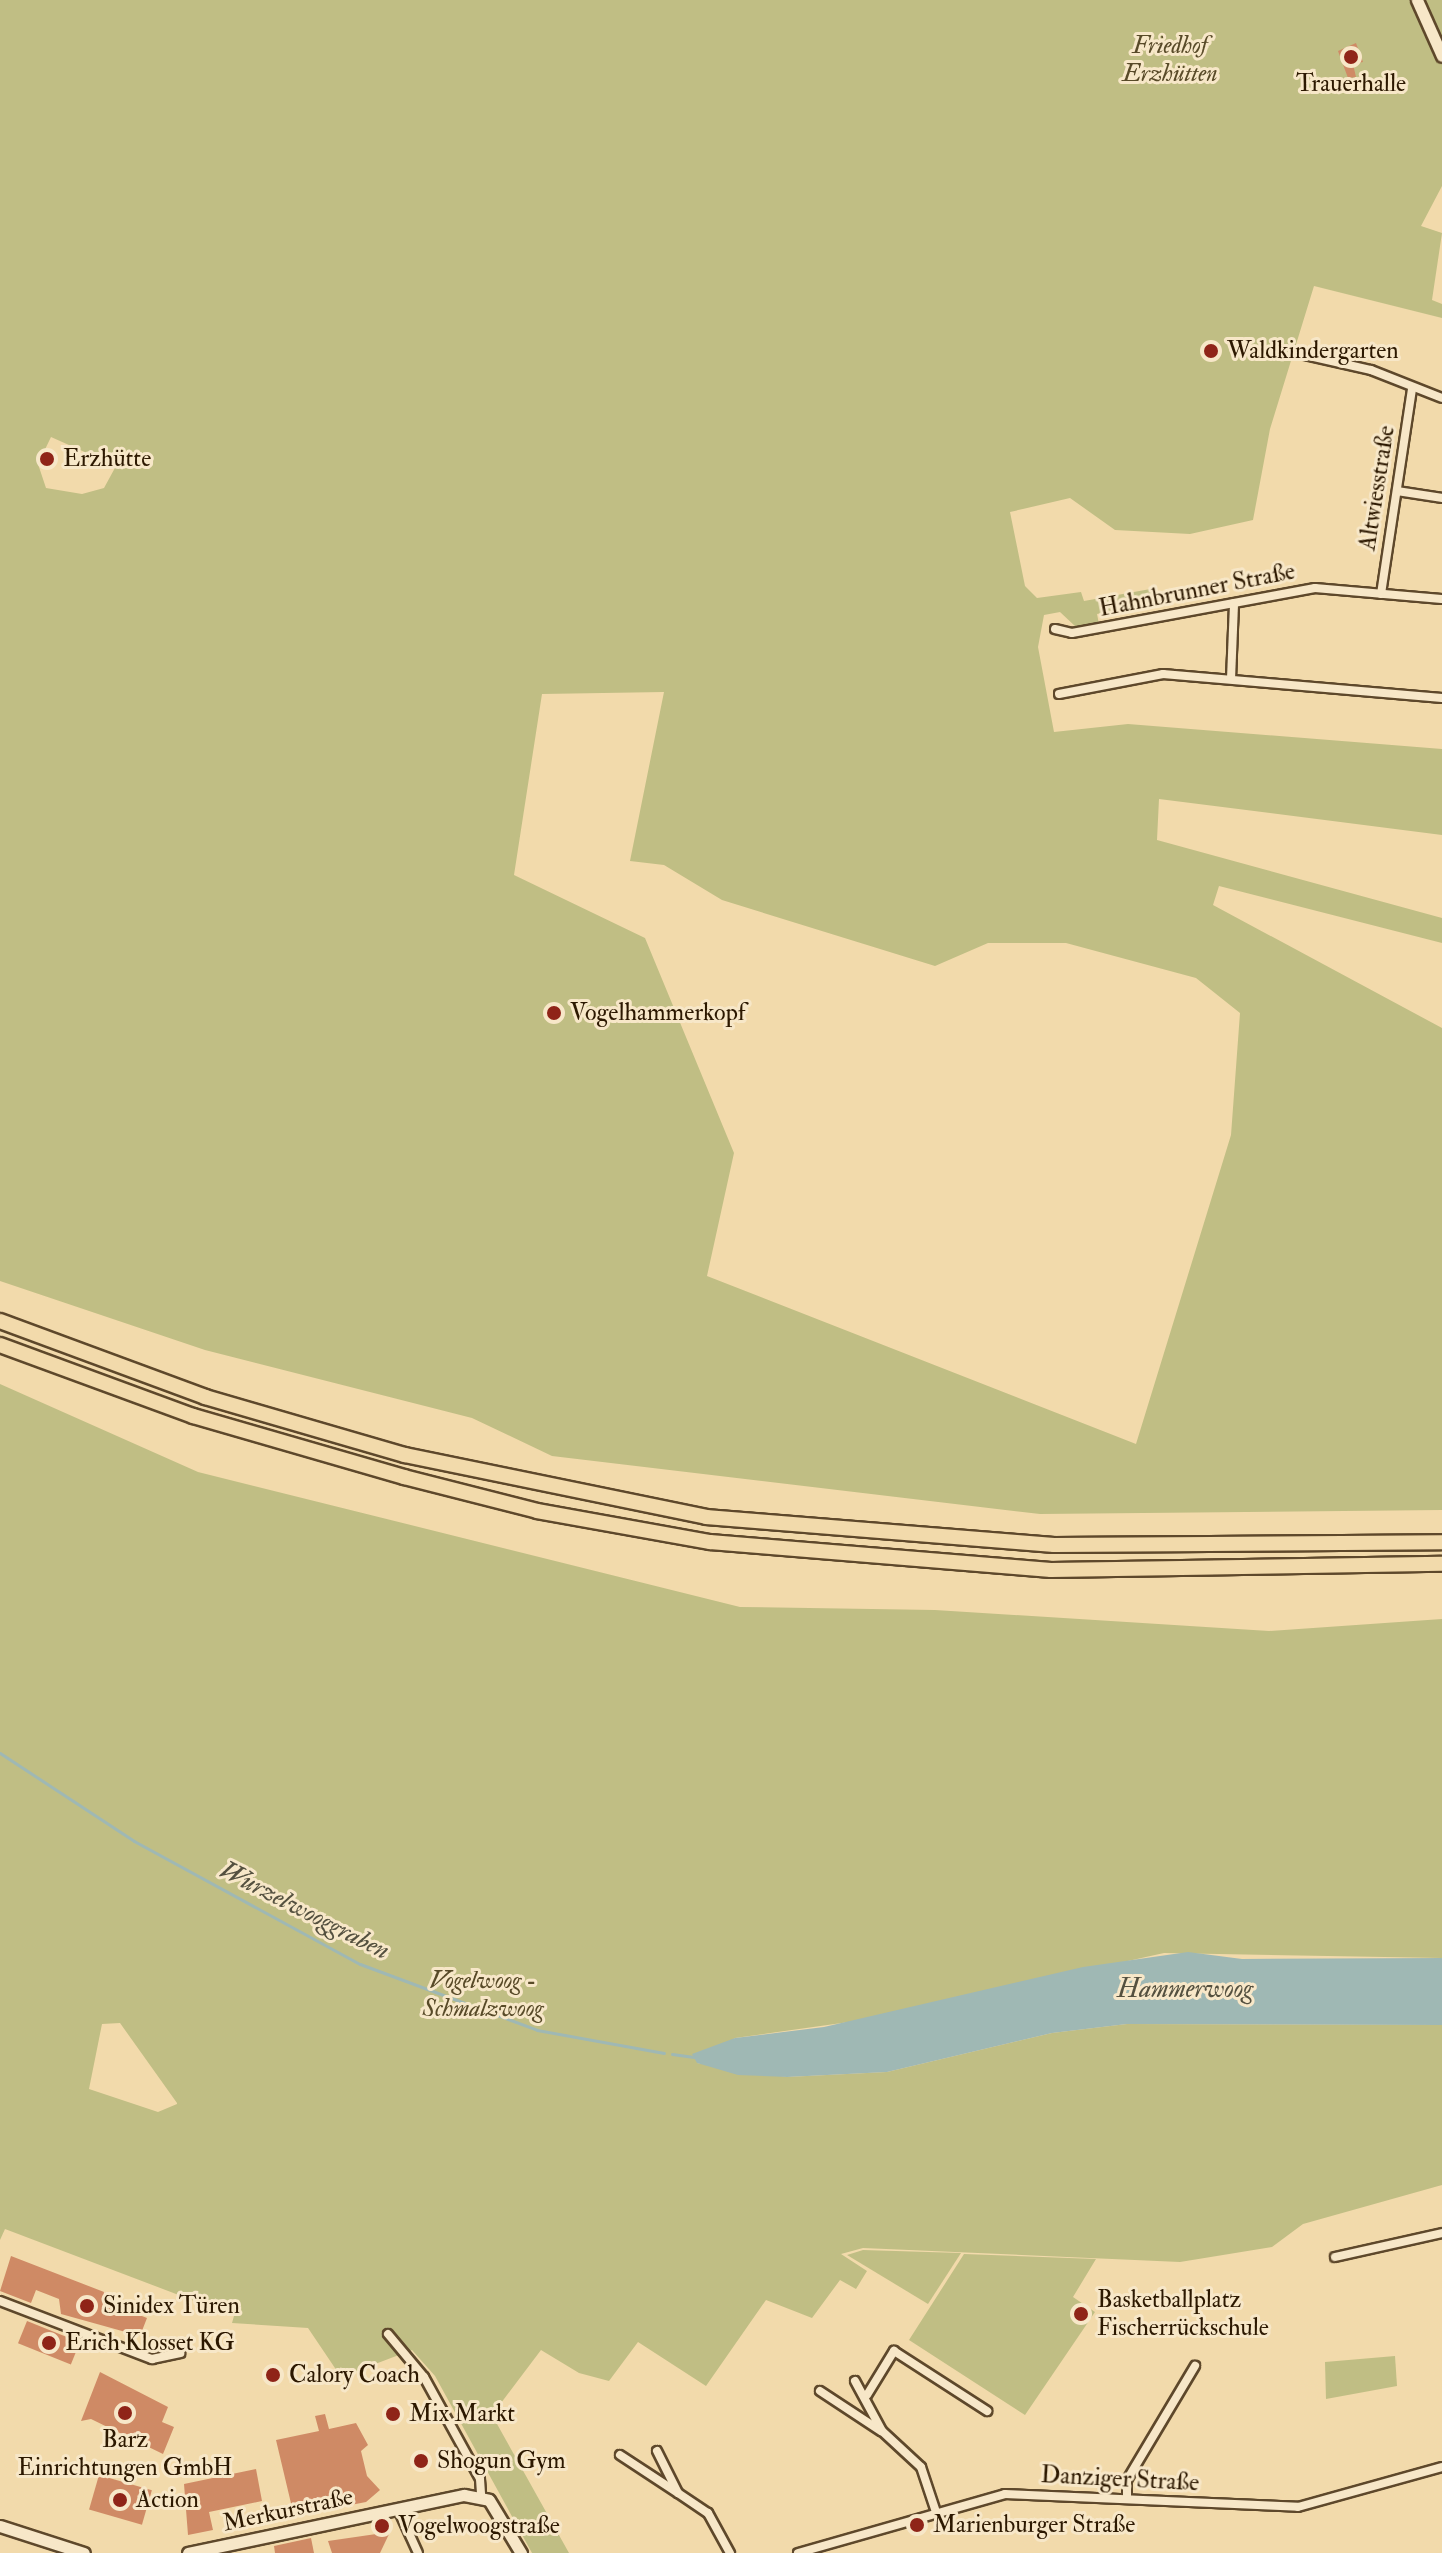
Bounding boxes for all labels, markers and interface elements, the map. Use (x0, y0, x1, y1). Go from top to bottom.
park label: Friedhof Erzhütten (1122, 32, 1218, 88)
marker: Trauerhalle (1342, 48, 1360, 66)
place label: Trauerhalle (1296, 70, 1406, 98)
place label: Waldkindergarten (1227, 337, 1399, 365)
marker: Waldkindergarten (1202, 342, 1220, 360)
street label: Altwiesstraße (1353, 423, 1401, 553)
place label: Erzhütte (63, 445, 151, 473)
marker: Erzhütte (38, 450, 56, 468)
street label: Hahnbrunner Straße (1097, 557, 1297, 623)
place label: Vogelhammerkopf (570, 999, 746, 1027)
marker: Vogelhammerkopf (545, 1004, 563, 1022)
water label: Wurzelwooggraben (214, 1855, 394, 1967)
park label: Vogelwoog - Schmalzwoog (423, 1967, 543, 2023)
water label: Hammerwoog (1117, 1974, 1253, 2006)
place label: Basketballplatz Fischerrückschule (1097, 2286, 1269, 2342)
place label: Sinidex Türen (103, 2292, 240, 2320)
marker: Sinidex Türen (78, 2297, 96, 2315)
marker: Basketballplatz Fischerrückschule (1072, 2305, 1090, 2323)
place label: Erich Klosset KG (65, 2329, 235, 2357)
marker: Erich Klosset KG (40, 2334, 58, 2352)
place label: Calory Coach (289, 2361, 420, 2389)
marker: Calory Coach (264, 2366, 282, 2384)
place label: Mix Markt (409, 2400, 515, 2428)
marker: Barz Einrichtungen GmbH (116, 2404, 134, 2422)
marker: Mix Markt (384, 2405, 402, 2423)
place label: Barz Einrichtungen GmbH (18, 2426, 232, 2482)
place label: Shogun Gym (437, 2447, 566, 2475)
marker: Shogun Gym (412, 2452, 430, 2470)
street label: Danziger Straße (1040, 2460, 1200, 2498)
street label: Merkurstraße (220, 2482, 356, 2538)
place label: Action (136, 2486, 199, 2514)
marker: Action (111, 2491, 129, 2509)
place label: Marienburger Straße (933, 2511, 1135, 2539)
place label: Vogelwoogstraße (398, 2512, 560, 2540)
marker: Marienburger Straße (908, 2516, 926, 2534)
marker: Vogelwoogstraße (373, 2517, 391, 2535)

